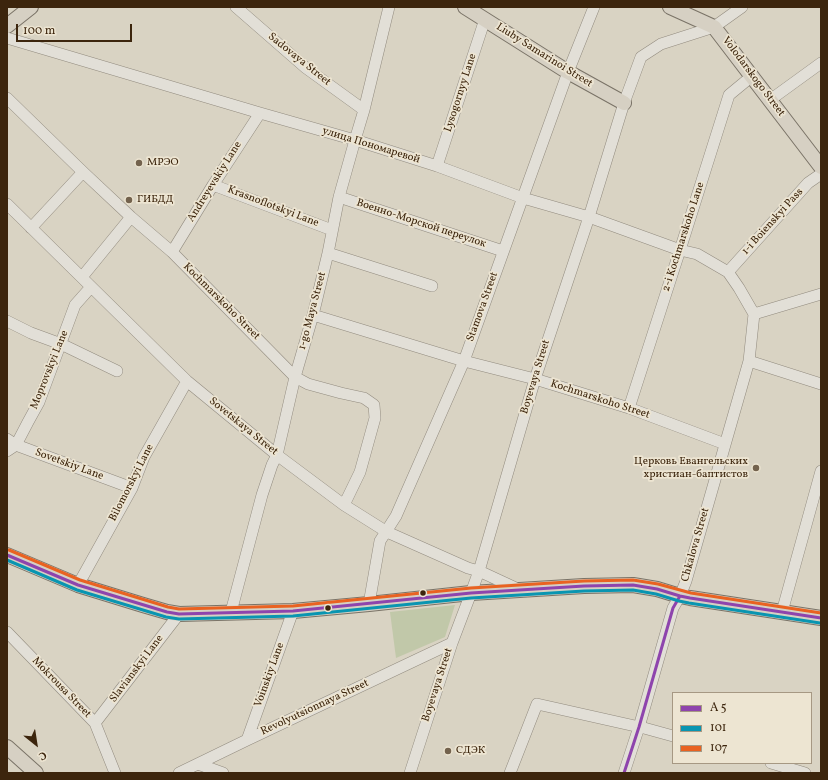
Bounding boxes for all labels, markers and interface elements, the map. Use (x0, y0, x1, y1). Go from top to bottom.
scale bar (18, 16, 134, 42)
street label: Liuby Samarinoi Street (493, 21, 595, 91)
text: 100 m (23, 23, 55, 39)
street label: Sadovaya Street (265, 31, 333, 89)
street label: Volodarskogo Street (719, 34, 787, 120)
street label: Lysogornyy Lane (442, 52, 480, 134)
street label: улица Пономаревой (321, 125, 421, 167)
street label: Andreyevskiy Lane (185, 139, 245, 225)
place label: МРЭО (147, 156, 178, 170)
marker: МРЭО (134, 158, 144, 168)
street label: 2-i Kochmarskoho Lane (660, 181, 708, 293)
street label: Krasnoflotskyi Lane (225, 183, 321, 231)
street label: 1-i Boienskyi Pass (740, 186, 806, 258)
place label: ГИБДД (137, 193, 174, 207)
marker: ГИБДД (124, 195, 134, 205)
street label: Военно-Морской переулок (355, 197, 487, 251)
street label: Kochmarskoho Street (180, 261, 262, 343)
street label: Stamova Street (464, 270, 502, 344)
street label: 1-go Maya Street (296, 271, 330, 351)
street label: Moprovskyi Lane (28, 329, 72, 411)
street label: Boyevaya Street (518, 338, 554, 416)
street label: Kochmarskoho Street (549, 378, 651, 422)
street label: Sovetskaya Street (206, 395, 280, 459)
street label: Bilomorskyi Lane (107, 442, 157, 524)
street label: Sovetskiy Lane (33, 446, 105, 484)
place label: Церковь Евангельских христиан-баптистов (634, 455, 748, 481)
marker: Церковь Евангельских христиан-баптистов (751, 463, 761, 473)
street label: Chkalova Street (679, 506, 713, 584)
unlabelled marker (418, 588, 428, 598)
unlabelled marker (323, 603, 333, 613)
street label: Slavianskyi Lane (107, 633, 167, 705)
street label: Voinskiy Lane (252, 641, 288, 709)
street label: Boyevaya Street (420, 646, 456, 724)
street label: Mokrousa Street (29, 655, 93, 721)
street label: Revolyutsionnaya Street (259, 677, 371, 739)
legend (672, 692, 812, 764)
text: A 5 (710, 700, 727, 716)
text: 101 (710, 720, 727, 736)
north arrow (16, 724, 56, 764)
text: 107 (710, 740, 728, 756)
place label: СДЭК (456, 744, 485, 758)
marker: СДЭК (443, 746, 453, 756)
text: С (35, 747, 49, 763)

